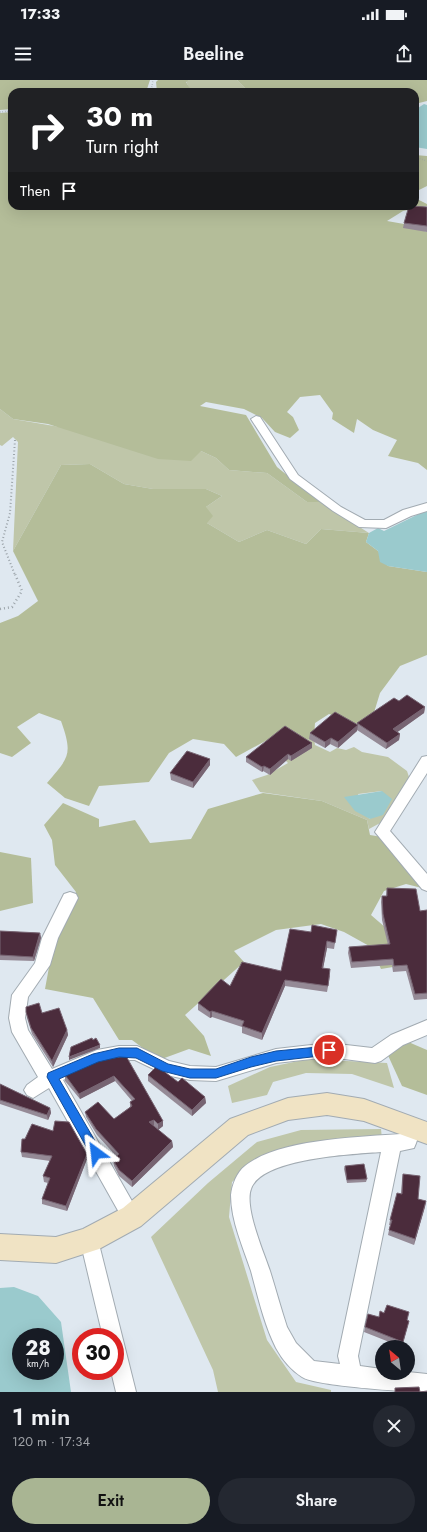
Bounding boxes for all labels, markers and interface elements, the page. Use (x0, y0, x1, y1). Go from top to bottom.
text: 17:33 (20, 3, 60, 25)
text: Beeline (183, 41, 244, 67)
icon: menu (12, 43, 34, 65)
icon: share (393, 43, 415, 65)
text: 30 m (86, 96, 153, 137)
icon: right (20, 104, 72, 156)
text: Turn right (86, 134, 158, 160)
text: Then (20, 180, 50, 202)
icon: arrive (58, 180, 80, 202)
pin (312, 1033, 346, 1067)
icon: arrive (318, 1039, 340, 1061)
position arrow (75, 1132, 117, 1174)
speed limit sign: 30 (72, 1328, 124, 1380)
text: 28 (25, 1334, 51, 1363)
north arrow (375, 1340, 415, 1380)
map controls (375, 1340, 415, 1380)
text: km/h (27, 1356, 49, 1371)
text: 1 min (12, 1399, 70, 1434)
button: close (373, 1405, 415, 1447)
text: 120 m · 17:34 (12, 1432, 90, 1451)
button: Exit (12, 1478, 210, 1524)
button: Share (218, 1478, 415, 1524)

